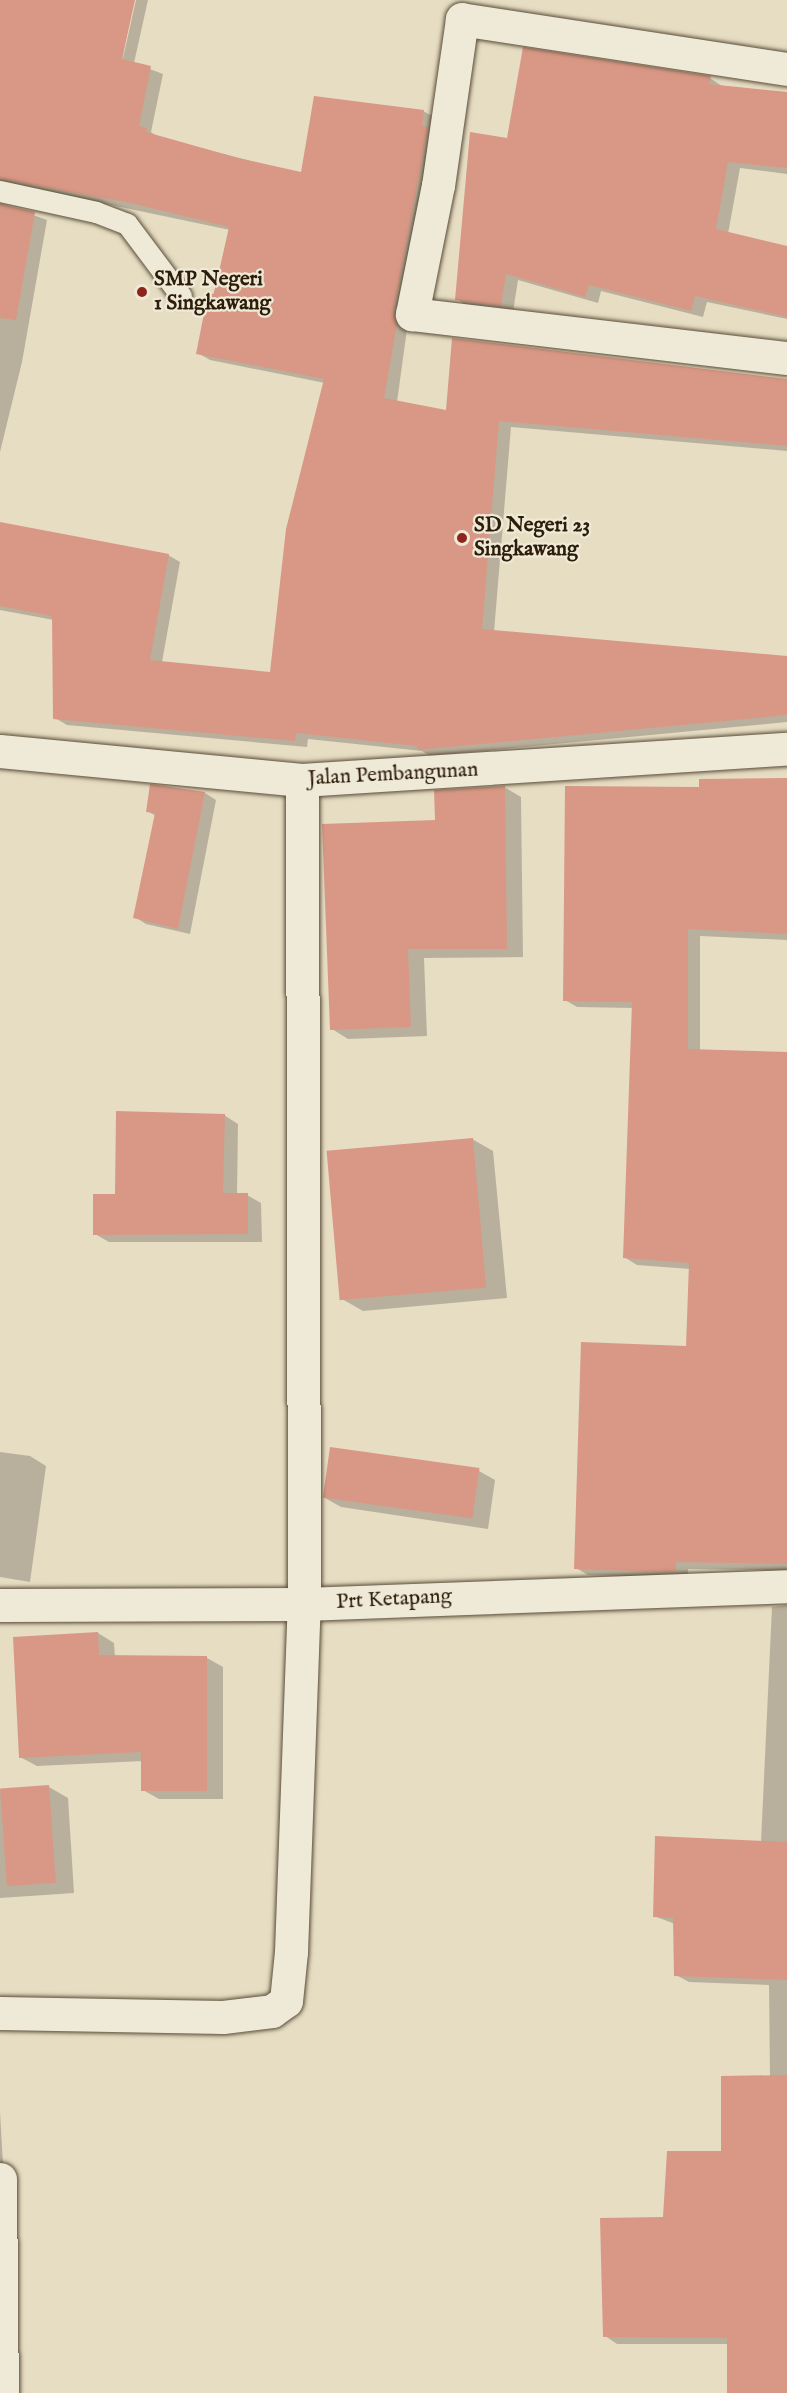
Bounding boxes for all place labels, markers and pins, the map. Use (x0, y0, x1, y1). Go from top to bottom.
place label: SMP Negeri 1 Singkawang (154, 267, 271, 317)
marker: SMP Negeri 1 Singkawang (135, 285, 149, 299)
place label: SD Negeri 23 Singkawang (474, 513, 590, 563)
marker: SD Negeri 23 Singkawang (455, 531, 469, 545)

